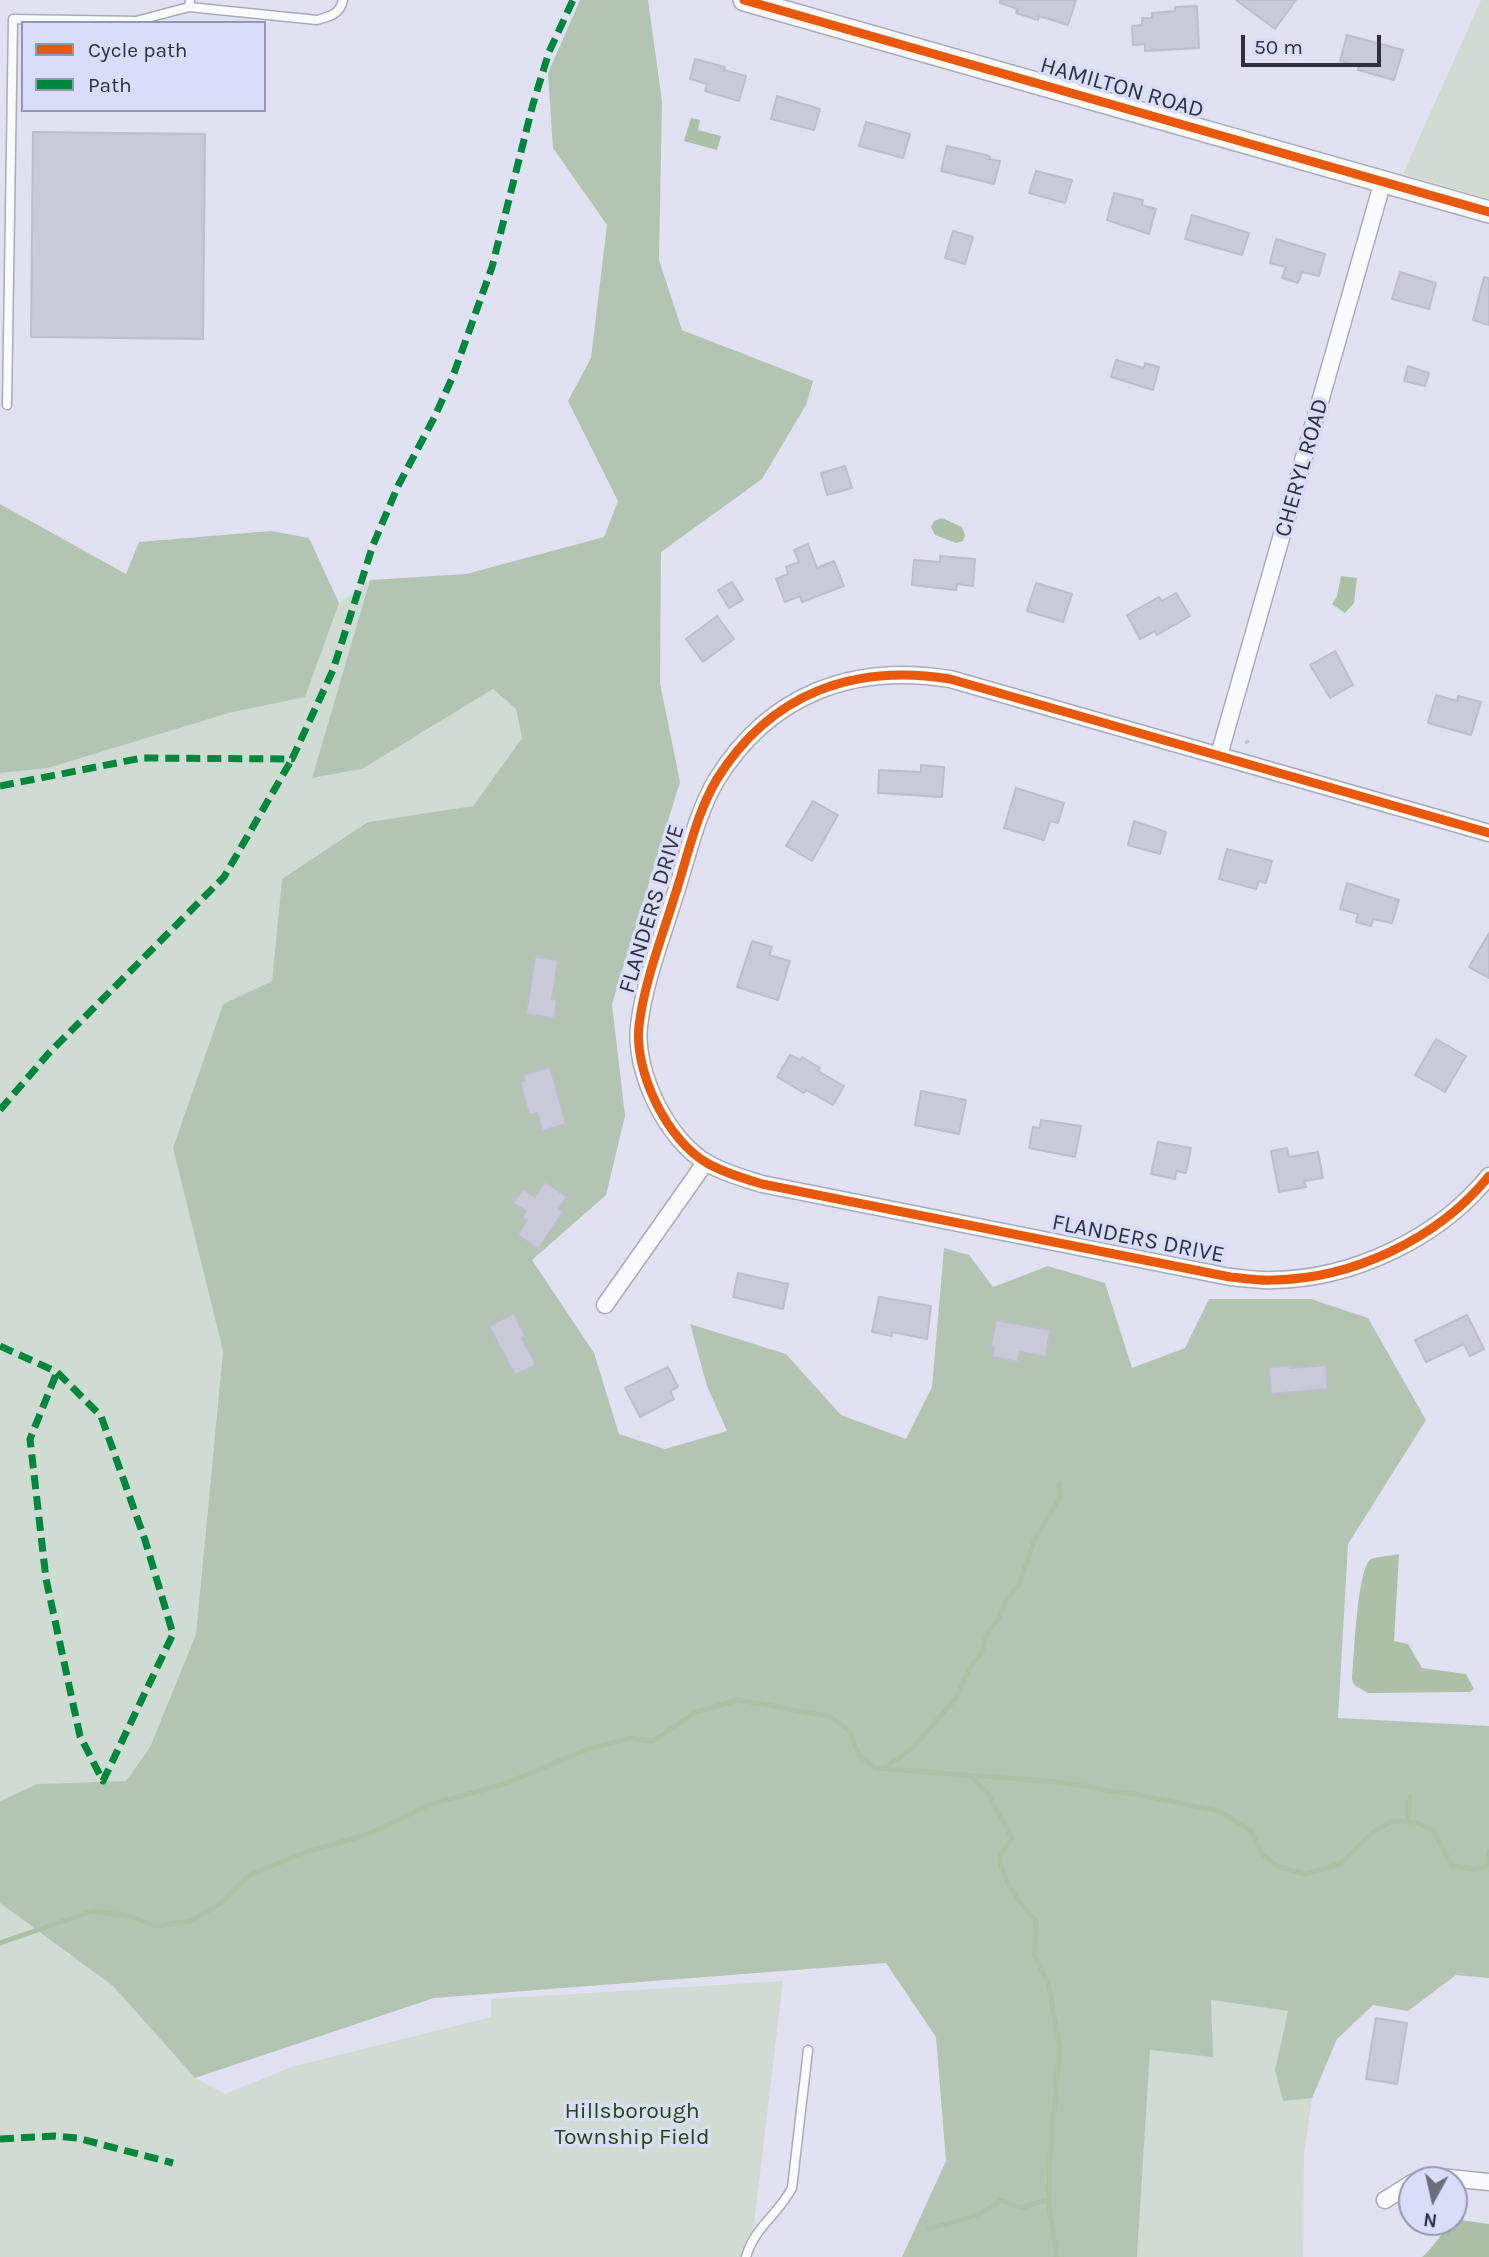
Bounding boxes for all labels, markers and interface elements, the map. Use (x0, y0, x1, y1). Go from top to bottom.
legend (21, 21, 266, 112)
scale bar (1244, 21, 1384, 65)
text: 50 m (1254, 35, 1303, 59)
text: Cycle path (88, 38, 188, 62)
street label: HAMILTON ROAD (1037, 51, 1207, 125)
text: Path (88, 73, 132, 97)
street label: CHERYL ROAD (1269, 396, 1335, 540)
street label: FLANDERS DRIVE (613, 821, 691, 997)
street label: FLANDERS DRIVE (1050, 1209, 1226, 1269)
park label: Hillsborough Township Field (554, 2097, 710, 2151)
north arrow (1398, 2166, 1468, 2236)
text: N (1422, 2208, 1439, 2232)

